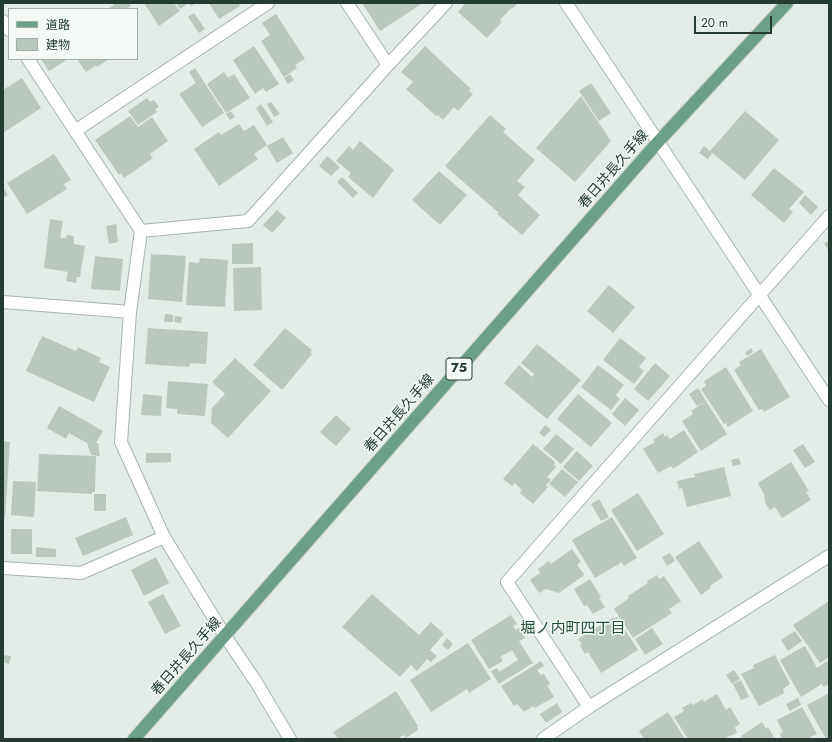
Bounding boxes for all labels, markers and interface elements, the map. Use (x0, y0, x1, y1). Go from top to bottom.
legend (8, 8, 138, 60)
scale bar (696, 8, 774, 34)
text: 20 m (701, 14, 728, 32)
text: 道路 (46, 16, 70, 34)
text: 建物 (46, 36, 70, 54)
street label: 春日井長久手線 (576, 128, 652, 212)
road number: 75 (446, 358, 472, 380)
street label: 春日井長久手線 (362, 372, 438, 456)
street label: 春日井長久手線 (149, 615, 225, 699)
district label: 堀ノ内町四丁目 (521, 620, 625, 638)

